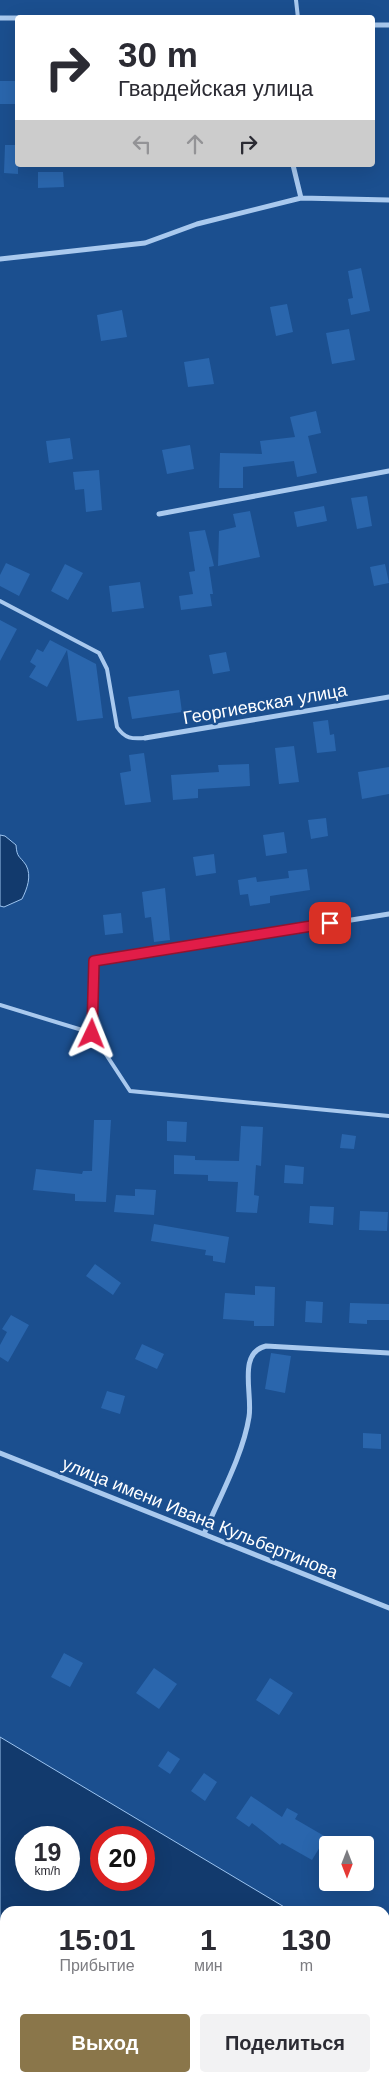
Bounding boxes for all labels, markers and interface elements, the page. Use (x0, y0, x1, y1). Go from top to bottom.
icon: right (35, 35, 100, 100)
text: 30 m (118, 35, 198, 74)
text: Гвардейская улица (118, 76, 313, 101)
icon: left (128, 130, 156, 158)
icon: ahead (181, 130, 209, 158)
icon: right (234, 130, 262, 158)
street label: Георгиевская улица (181, 680, 349, 728)
pin (309, 902, 351, 944)
icon: arrive (316, 909, 344, 937)
position arrow (65, 1007, 117, 1059)
street label: улица имени Ивана Кульбертинова (59, 1453, 342, 1583)
speed limit sign: 20 (90, 1826, 155, 1891)
north arrow (319, 1836, 374, 1891)
map controls (319, 1836, 374, 1891)
text: 19 (34, 1838, 61, 1866)
text: km/h (34, 1864, 61, 1878)
text: 15:01 (59, 1923, 135, 1956)
text: 1 (200, 1923, 217, 1956)
text: 130 (281, 1923, 331, 1956)
text: Прибытие (59, 1957, 135, 1974)
text: мин (194, 1957, 223, 1974)
text: m (300, 1957, 313, 1974)
button: Выход (20, 2014, 190, 2072)
button: Поделиться (200, 2014, 370, 2072)

